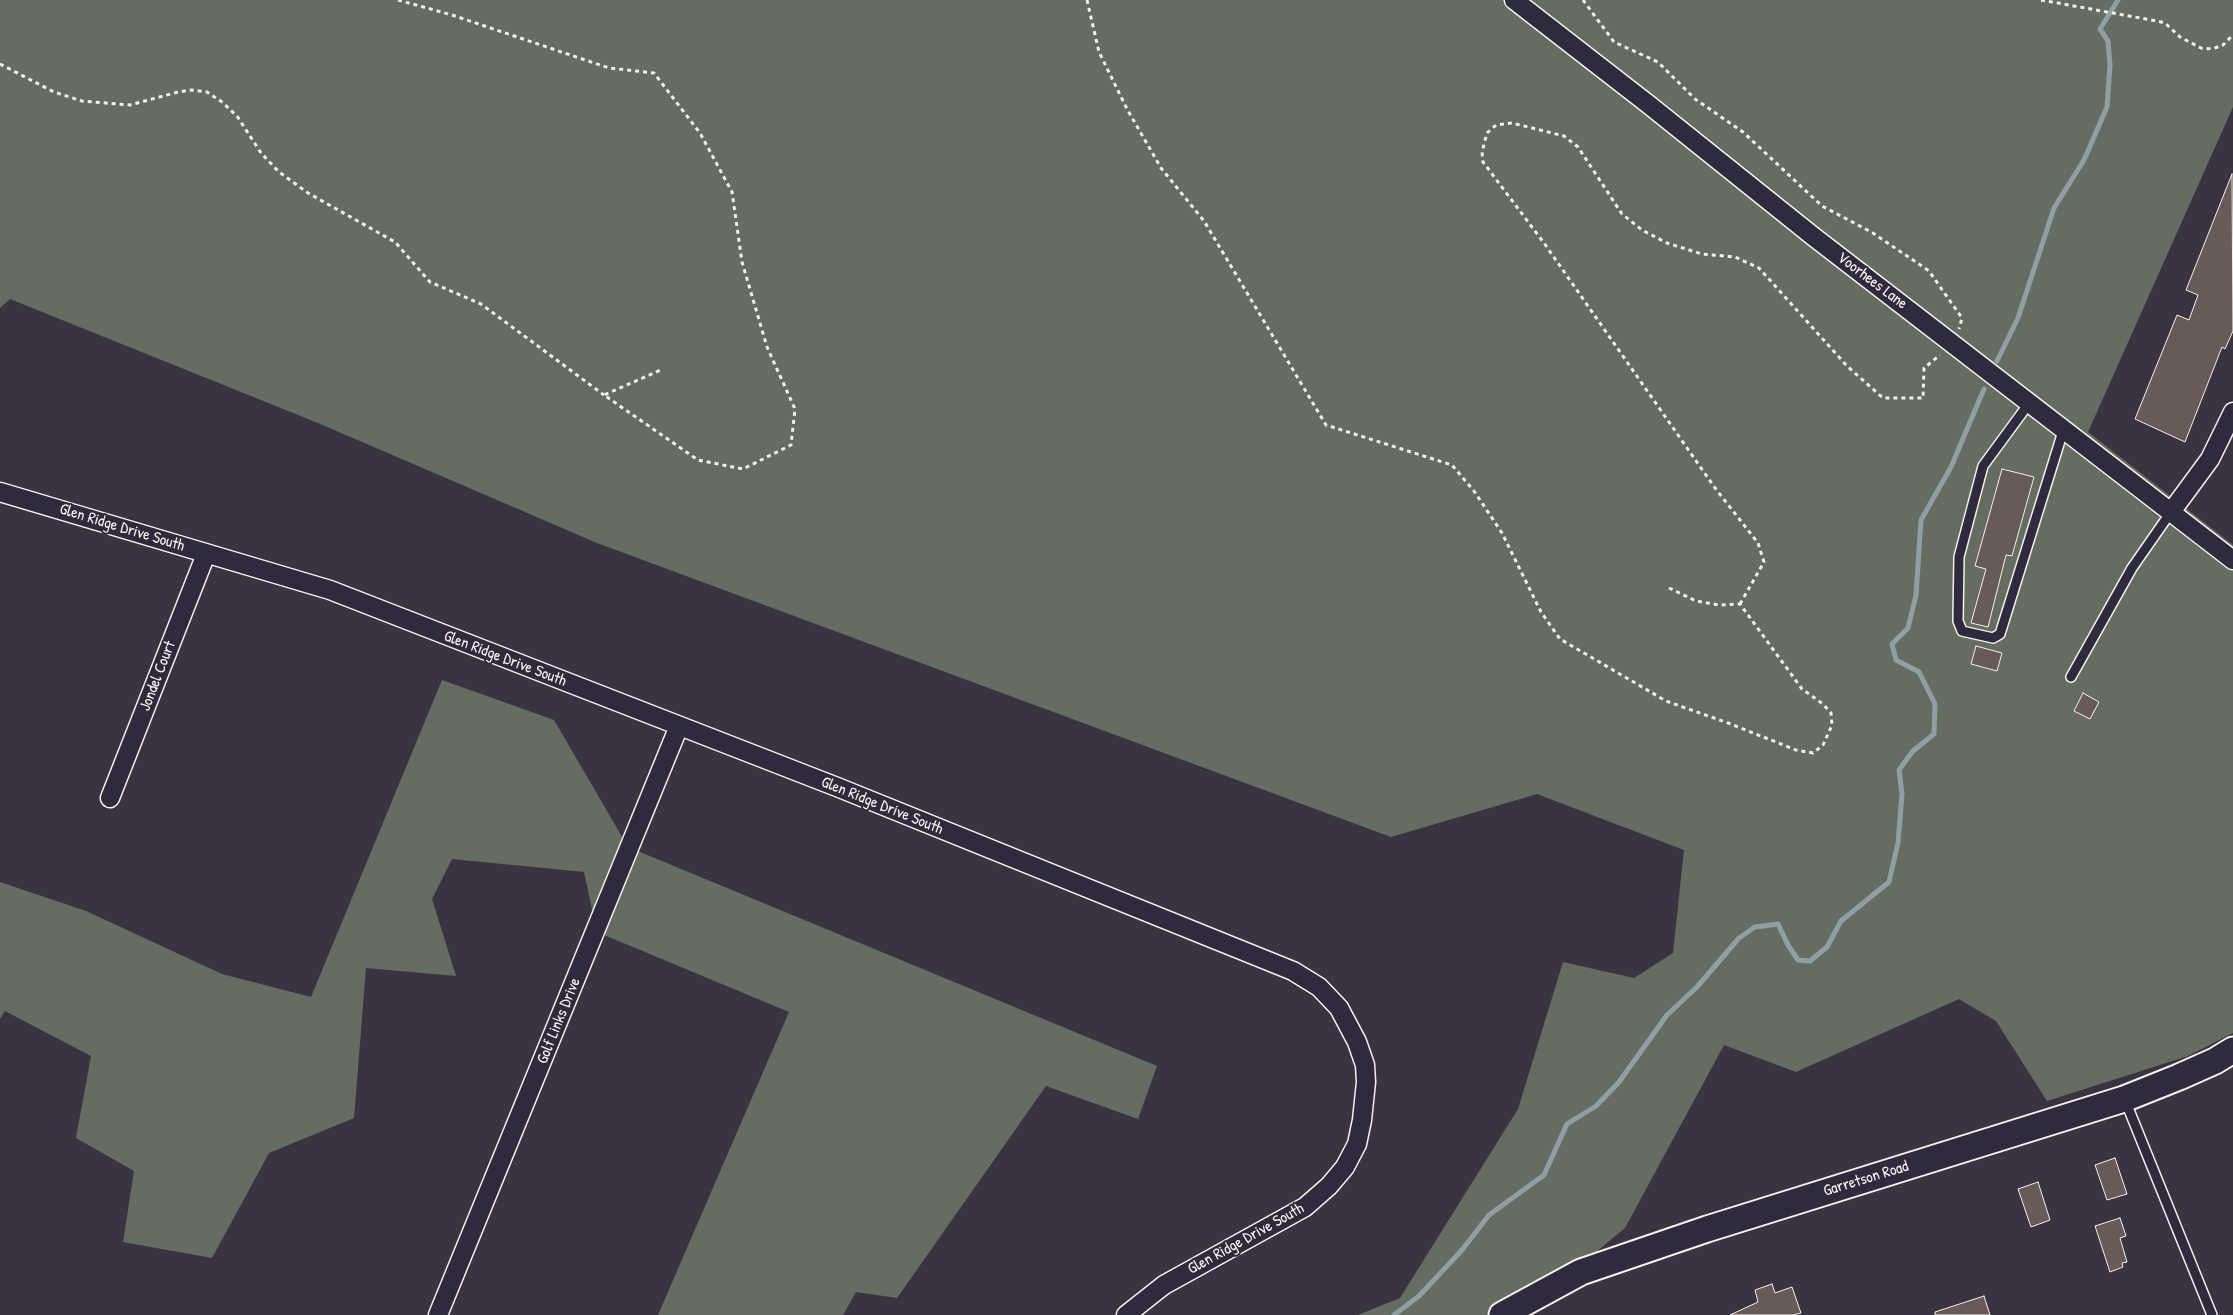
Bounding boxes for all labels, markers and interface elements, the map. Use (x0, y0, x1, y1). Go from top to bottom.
street label: Voorhees Lane (1833, 248, 1911, 314)
street label: Glen Ridge Drive South (57, 500, 187, 556)
street label: Glen Ridge Drive South (441, 627, 569, 691)
street label: Jondel Court (136, 638, 180, 714)
street label: Glen Ridge Drive South (818, 773, 946, 839)
street label: Golf Links Drive (533, 975, 585, 1067)
street label: Garretson Road (1821, 1157, 1911, 1201)
street label: Glen Ridge Drive South (1185, 1199, 1307, 1279)

